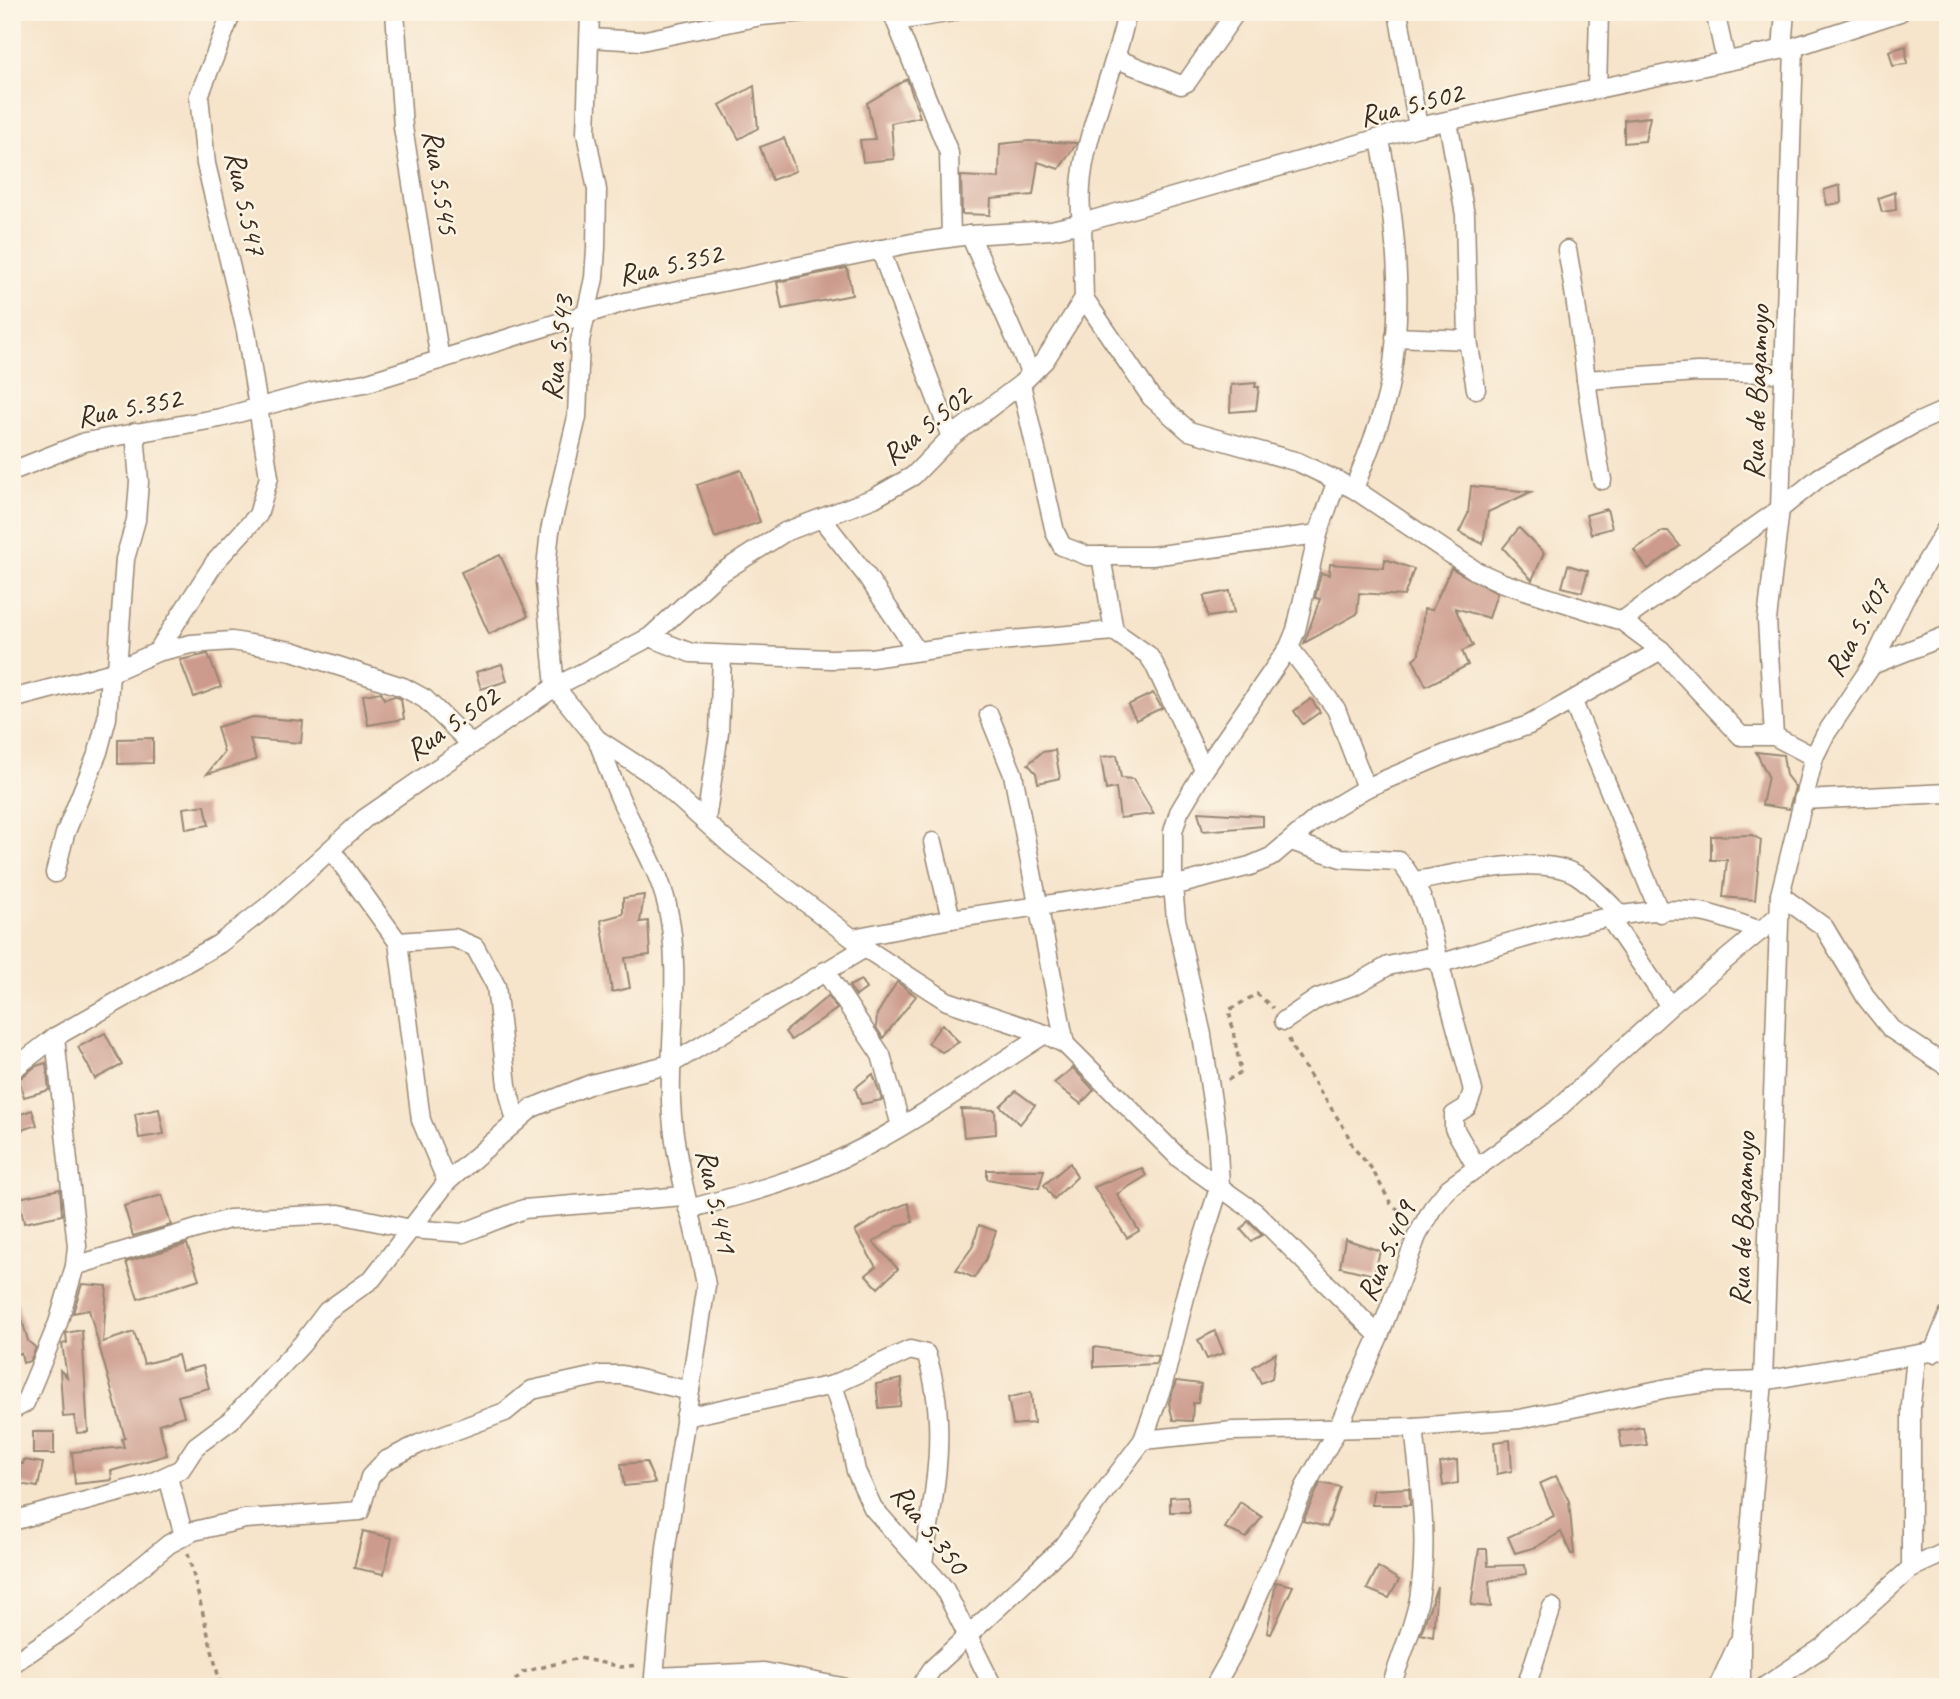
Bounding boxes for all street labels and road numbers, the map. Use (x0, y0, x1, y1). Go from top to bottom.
street label: Rua 5.502 (1355, 72, 1469, 135)
street label: Rua 5.545 (414, 127, 468, 239)
street label: Rua 5.547 (216, 147, 276, 260)
street label: Rua 5.352 (614, 233, 728, 294)
street label: Rua 5.543 (532, 291, 583, 403)
street label: Rua de Bagamoyo (1734, 303, 1778, 480)
street label: Rua 5.502 (873, 375, 981, 473)
street label: Rua 5.352 (74, 378, 187, 436)
street label: Rua 5.407 (1815, 571, 1900, 683)
street label: Rua 5.502 (398, 676, 508, 769)
street label: Rua de Bagamoyo (1720, 1130, 1764, 1307)
street label: Rua 5.441 (687, 1145, 747, 1258)
street label: Rua 5.409 (1347, 1193, 1426, 1307)
street label: Rua 5.350 (883, 1476, 979, 1584)

